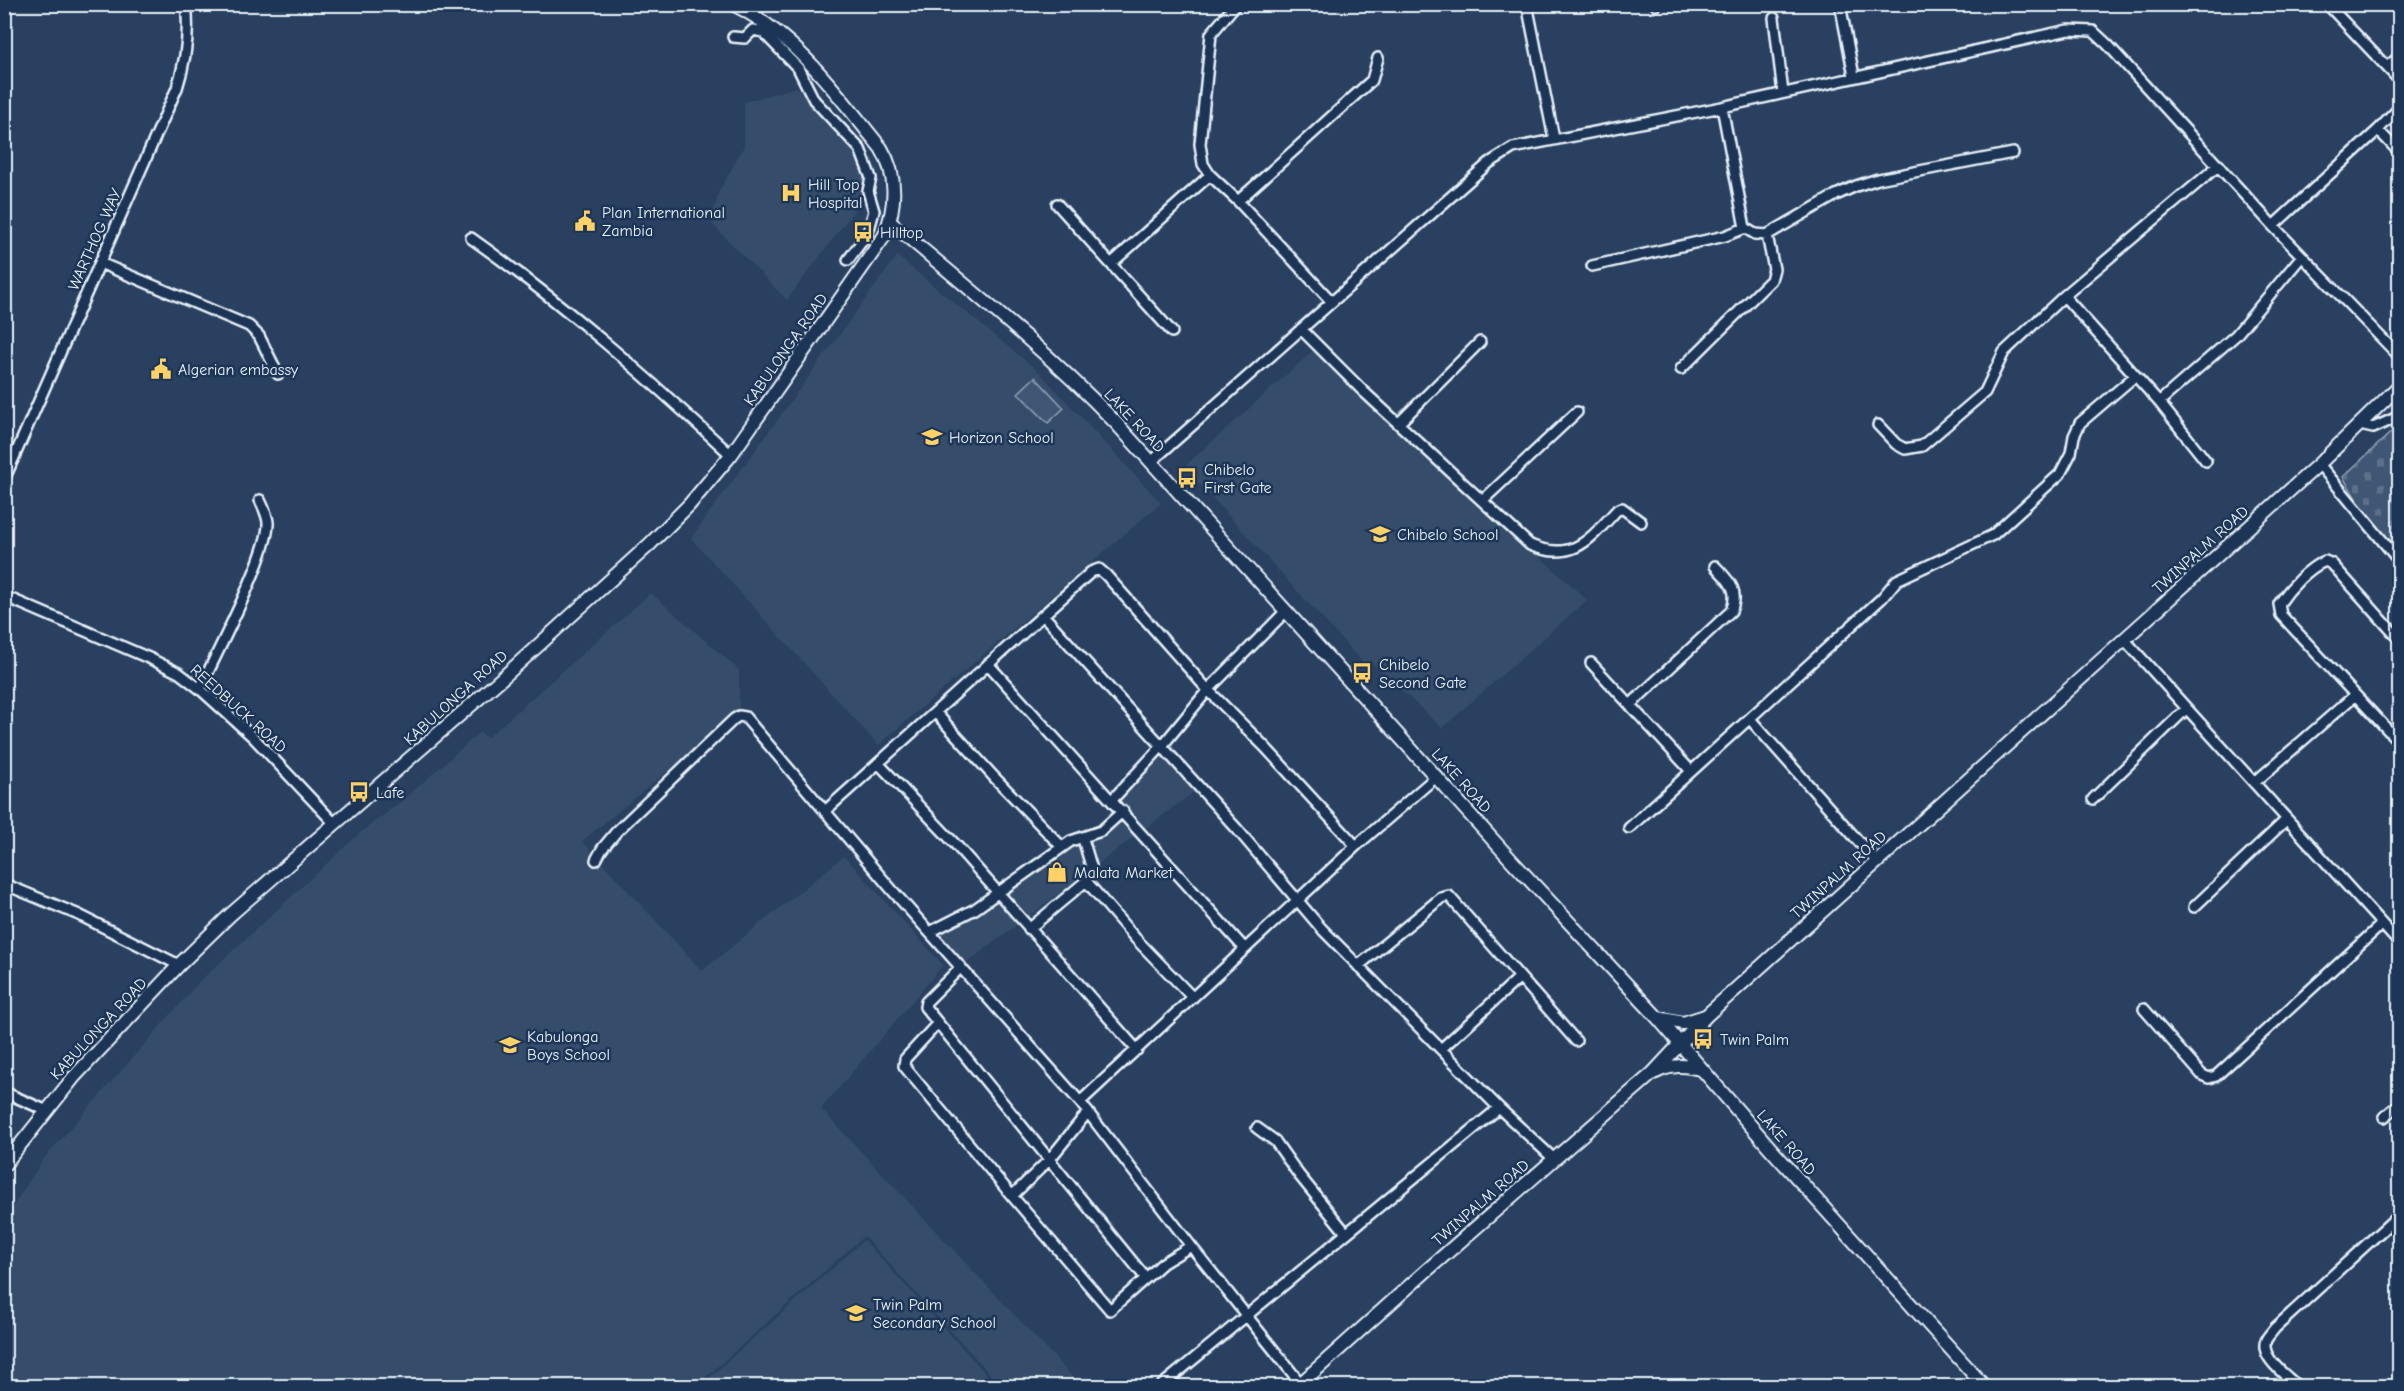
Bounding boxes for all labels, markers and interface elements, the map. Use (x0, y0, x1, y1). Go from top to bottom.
place label: Hill Top Hospital (808, 176, 863, 212)
hospital icon: Hill Top Hospital (779, 181, 803, 205)
street label: WARTHOG WAY (64, 185, 126, 293)
place label: Plan International Zambia (602, 204, 725, 240)
public building icon: Plan International Zambia (573, 209, 597, 233)
bus stop icon: Hilltop (851, 220, 875, 244)
place label: Hilltop (880, 224, 923, 242)
street label: KABULONGA ROAD (740, 290, 831, 409)
public building icon: Algerian embassy (149, 357, 173, 381)
place label: Algerian embassy (178, 361, 299, 379)
street label: LAKE ROAD (1100, 385, 1168, 456)
school or university icon: Horizon School (920, 425, 944, 449)
place label: Horizon School (949, 429, 1054, 447)
place label: Chibelo First Gate (1204, 461, 1272, 497)
bus stop icon: Chibelo First Gate (1175, 466, 1199, 490)
street label: TWINPALM ROAD (2149, 502, 2252, 597)
school or university icon: Chibelo School (1368, 522, 1392, 546)
place label: Chibelo School (1397, 526, 1498, 544)
street label: KABULONGA ROAD (400, 647, 511, 749)
place label: Chibelo Second Gate (1379, 656, 1467, 692)
street label: REEDBUCK ROAD (187, 661, 290, 757)
bus stop icon: Chibelo Second Gate (1350, 661, 1374, 685)
street label: LAKE ROAD (1428, 745, 1495, 817)
bus stop icon: Lafe (347, 780, 371, 804)
place label: Lafe (376, 784, 404, 802)
street label: TWINPALM ROAD (1787, 827, 1890, 922)
shop icon: Malata Market (1045, 860, 1069, 884)
place label: Malata Market (1074, 864, 1174, 882)
street label: KABULONGA ROAD (47, 974, 151, 1083)
bus stop icon: Twin Palm (1691, 1027, 1715, 1051)
place label: Kabulonga Boys School (527, 1028, 610, 1064)
place label: Twin Palm (1720, 1031, 1789, 1049)
school or university icon: Kabulonga Boys School (498, 1033, 522, 1057)
street label: LAKE ROAD (1753, 1106, 1819, 1179)
street label: TWINPALM ROAD (1429, 1156, 1533, 1250)
place label: Twin Palm Secondary School (873, 1296, 996, 1332)
school or university icon: Twin Palm Secondary School (844, 1301, 868, 1325)

